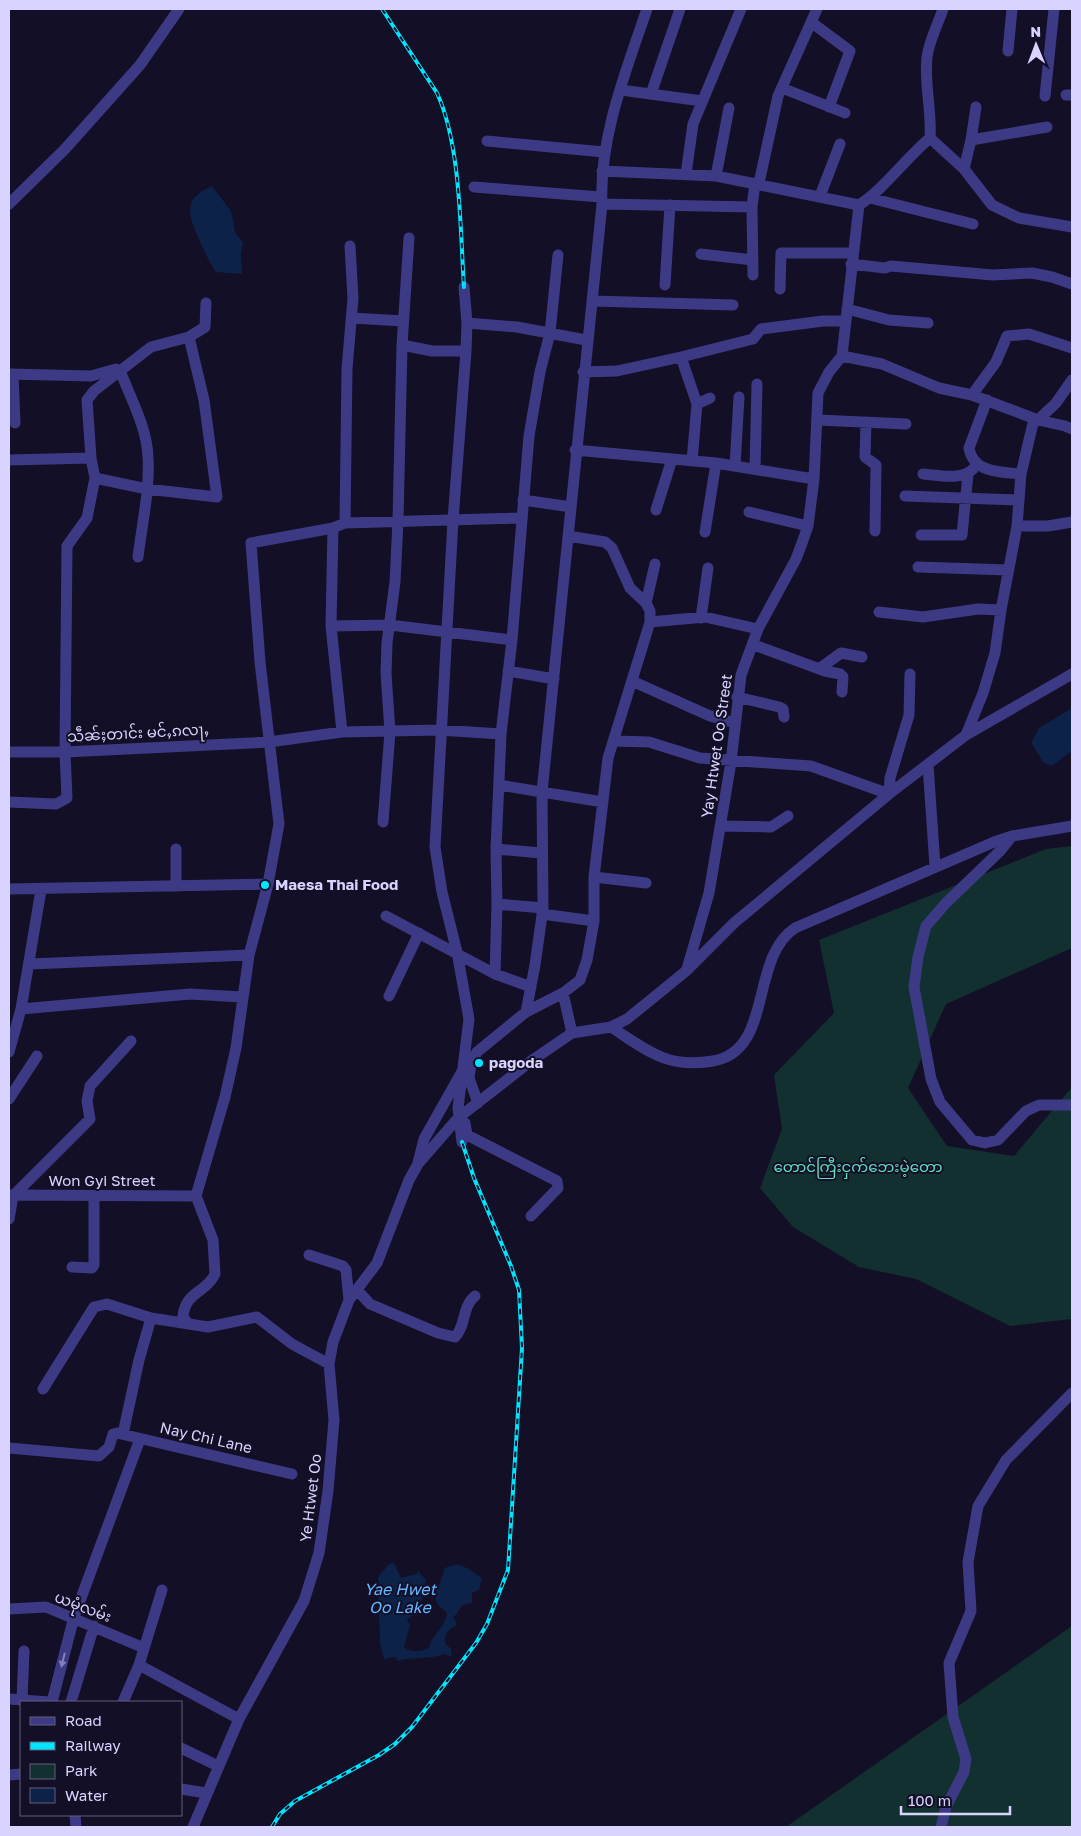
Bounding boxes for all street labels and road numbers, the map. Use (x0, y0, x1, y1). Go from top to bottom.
street label: Yay Htwet Oo Street (697, 673, 735, 819)
street label: သဵၼ်ႈတၢင်း မင်ႇၵလႃႇ (67, 719, 209, 749)
street label: Won Gyi Street (49, 1171, 155, 1189)
street label: Nay Chi Lane (158, 1418, 254, 1456)
street label: Ye Htwet Oo (296, 1453, 324, 1543)
street label: ယမုံလမ်း (51, 1587, 114, 1629)

